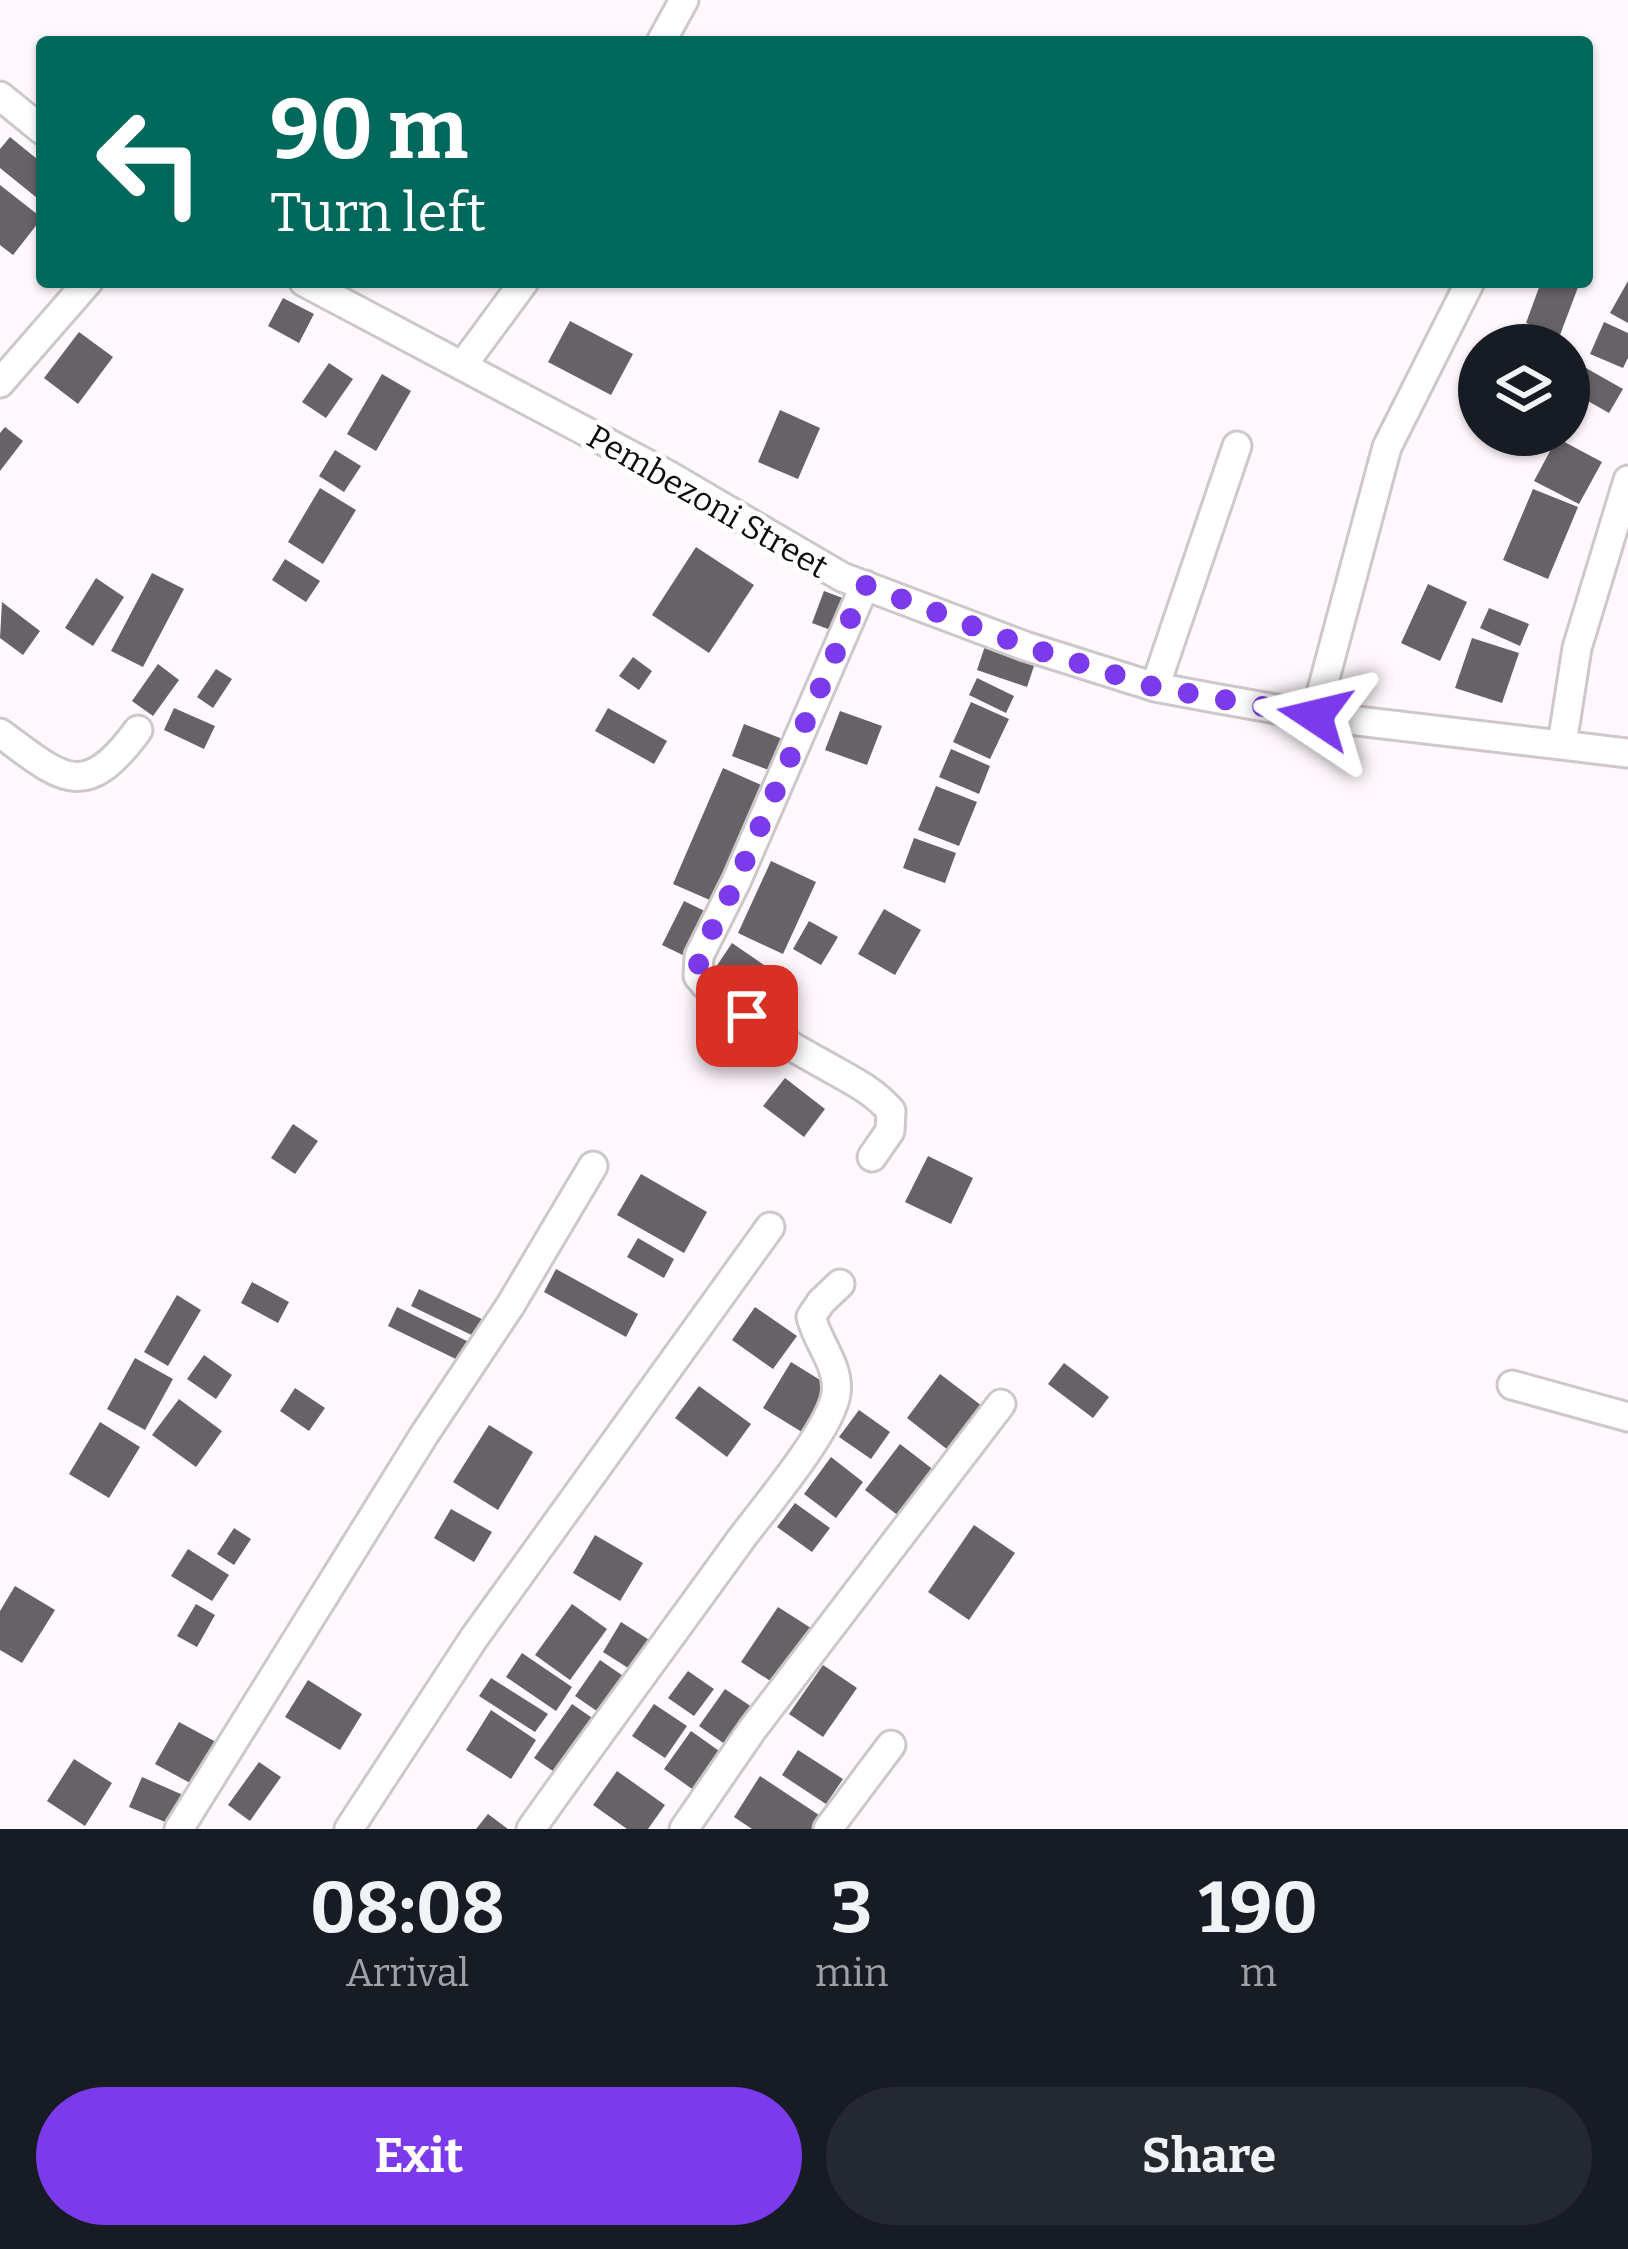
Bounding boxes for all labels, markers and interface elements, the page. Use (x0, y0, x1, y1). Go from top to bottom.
text: 90 m (270, 79, 468, 180)
icon: left (72, 84, 228, 240)
text: Turn left (270, 181, 486, 245)
map controls (1458, 324, 1590, 456)
button: layers (1458, 324, 1590, 456)
street label: Pembezoni Street (580, 417, 835, 587)
position arrow (1252, 653, 1378, 779)
pin (696, 965, 798, 1067)
icon: arrive (714, 983, 780, 1049)
text: 08:08 (310, 1865, 505, 1951)
text: 3 (831, 1865, 873, 1951)
text: 190 (1199, 1865, 1318, 1951)
text: Arrival (346, 1950, 469, 1996)
text: min (815, 1950, 889, 1996)
text: m (1240, 1950, 1277, 1996)
button: Exit (36, 2087, 802, 2225)
button: Share (826, 2087, 1592, 2225)

